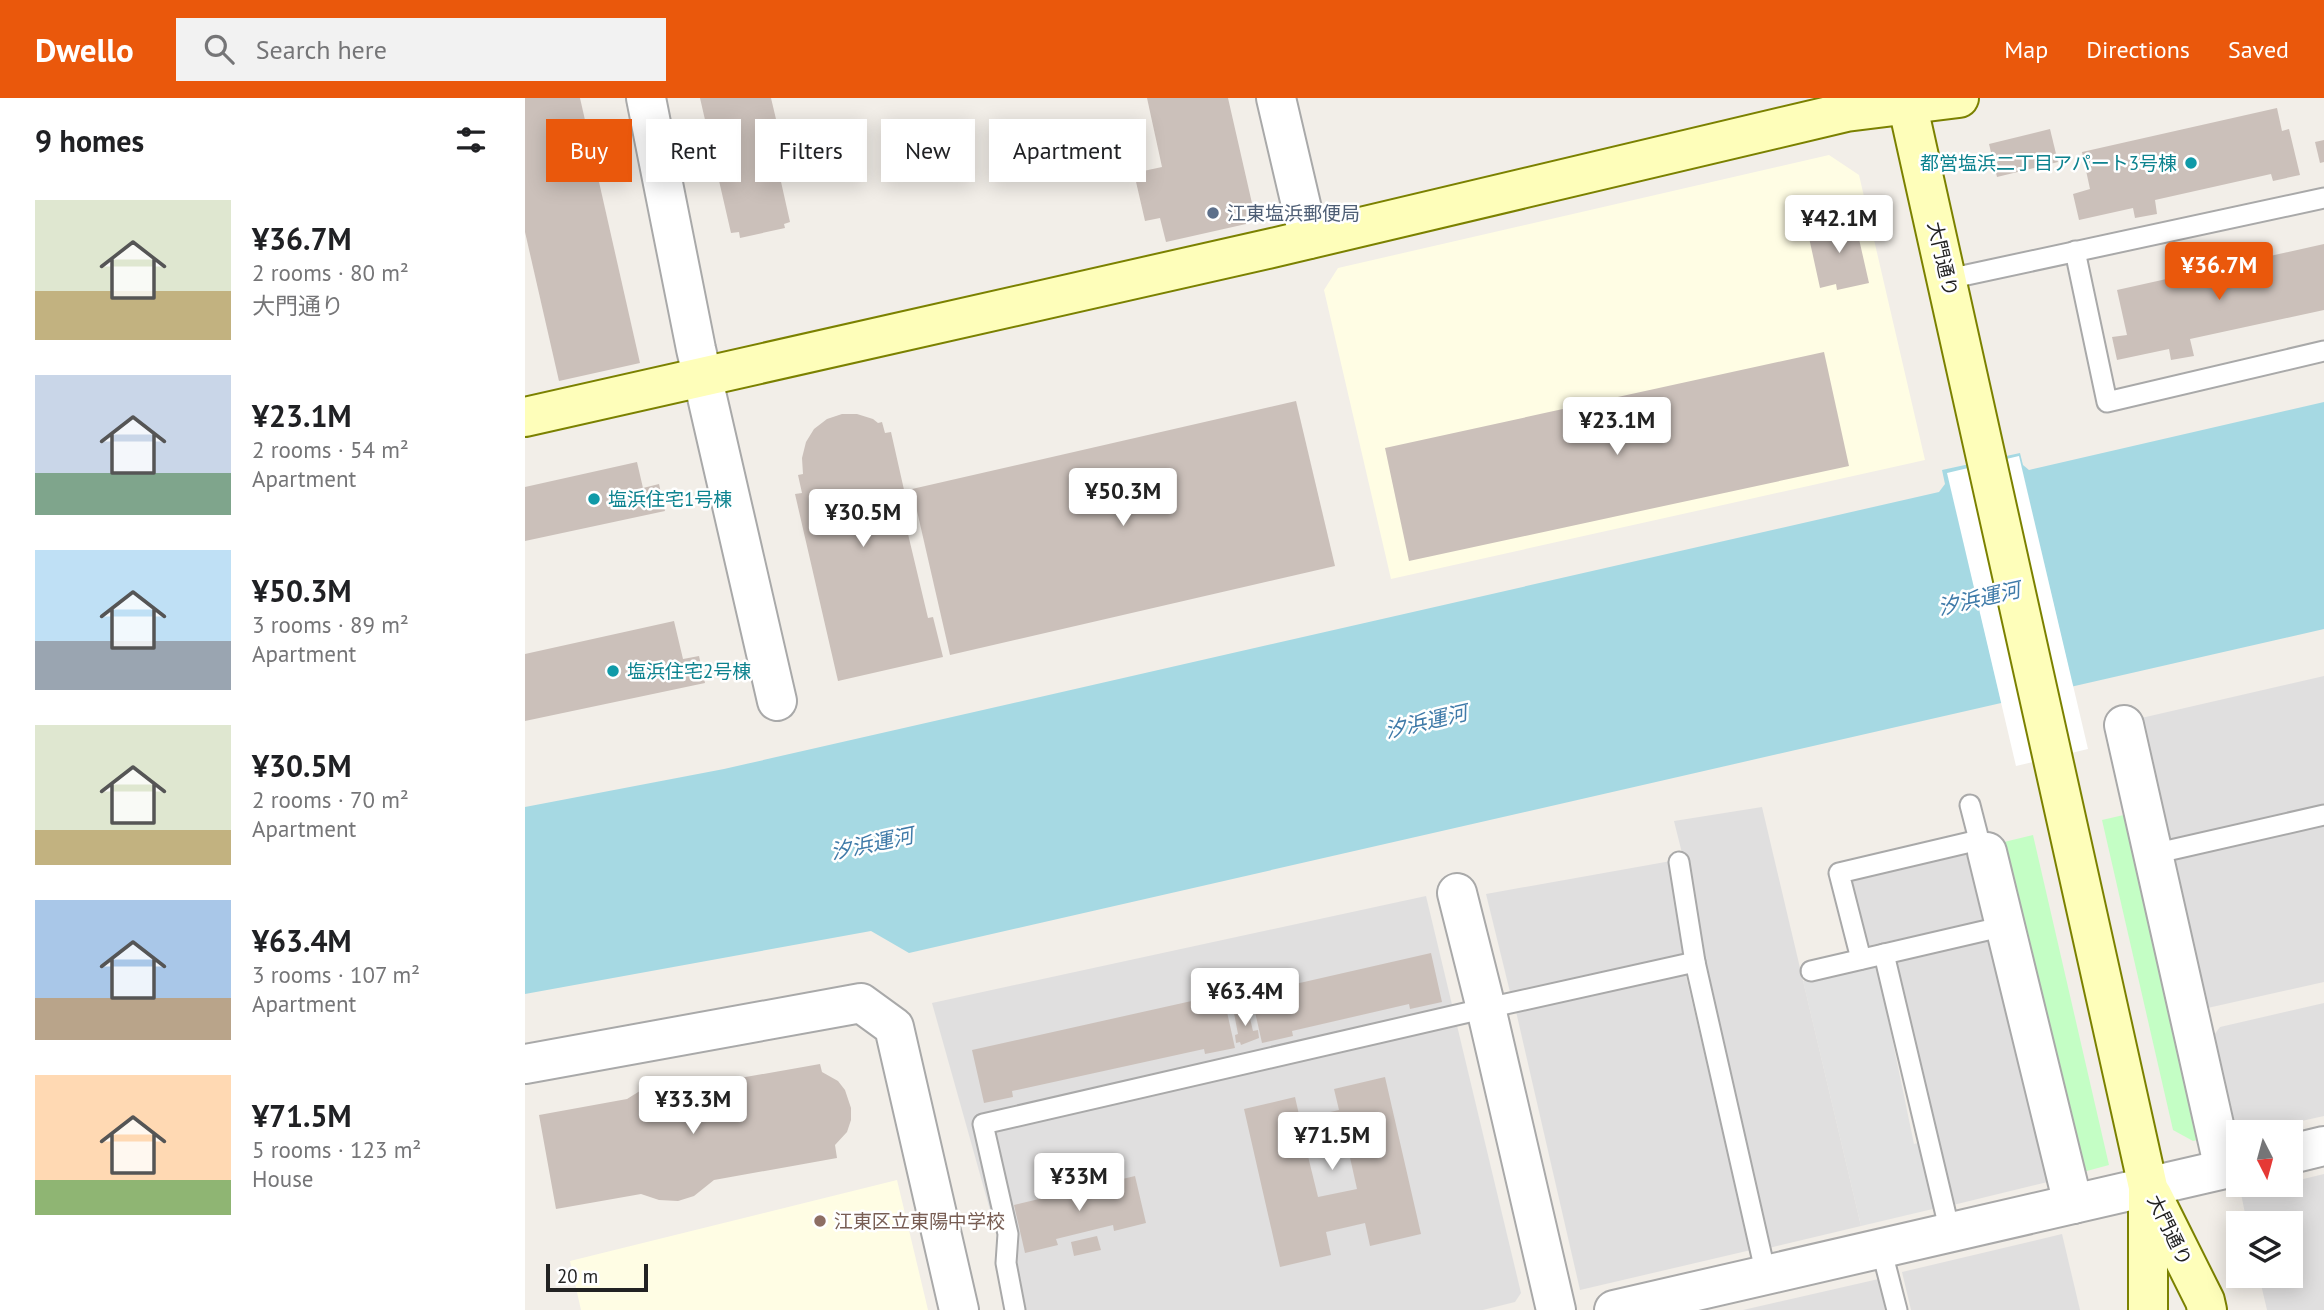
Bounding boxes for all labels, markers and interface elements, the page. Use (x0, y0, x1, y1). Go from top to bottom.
search box (176, 18, 666, 81)
text: Dwello (35, 28, 134, 71)
icon: search (200, 30, 238, 68)
text: Search here (256, 33, 387, 66)
text: Map (2004, 34, 2048, 65)
text: Directions (2086, 34, 2190, 65)
text: Saved (2228, 34, 2289, 65)
chip: Buy (546, 119, 632, 182)
chip: Rent (646, 119, 741, 182)
chip: Filters (755, 119, 867, 182)
chip: New (881, 119, 975, 182)
chip: Apartment (989, 119, 1146, 182)
text: 9 homes (35, 121, 144, 160)
icon: filters (452, 121, 490, 159)
place label: 都営塩浜二丁目アパート3号棟 (1920, 151, 2177, 175)
marker: 都営塩浜二丁目アパート3号棟 (2183, 155, 2199, 171)
pin: ¥42.1M (1782, 195, 1896, 255)
place label: 江東塩浜郵便局 (1227, 201, 1360, 225)
text: ¥42.1M (1801, 203, 1877, 232)
marker: 江東塩浜郵便局 (1205, 205, 1221, 221)
text: ¥36.7M (252, 219, 351, 258)
street label: 大門通り (1923, 219, 1963, 299)
icon: home (91, 228, 175, 312)
pin: ¥36.7M (2162, 242, 2276, 302)
text: ¥36.7M (2181, 250, 2257, 279)
text: 2 rooms · 80 m² (252, 258, 409, 287)
text: 大門通り (252, 291, 344, 320)
text: ¥23.1M (252, 396, 351, 435)
pin: ¥23.1M (1560, 398, 1674, 457)
icon: home (91, 403, 175, 487)
text: ¥23.1M (1579, 405, 1655, 434)
text: 2 rooms · 54 m² (252, 435, 409, 464)
text: Apartment (252, 464, 356, 493)
pin: ¥50.3M (1066, 468, 1180, 528)
text: ¥50.3M (1085, 476, 1161, 505)
place label: 塩浜住宅1号棟 (608, 487, 732, 511)
pin: ¥30.5M (806, 490, 920, 549)
marker: 塩浜住宅1号棟 (586, 491, 602, 507)
text: ¥30.5M (825, 497, 901, 526)
text: ¥50.3M (252, 571, 351, 610)
water label: 汐浜運河 (1935, 575, 2027, 621)
icon: home (91, 578, 175, 662)
text: 3 rooms · 89 m² (252, 610, 409, 639)
text: Apartment (252, 639, 356, 668)
place label: 塩浜住宅2号棟 (627, 659, 751, 683)
marker: 塩浜住宅2号棟 (605, 663, 621, 679)
water label: 汐浜運河 (1382, 698, 1474, 744)
text: ¥30.5M (252, 746, 351, 785)
icon: home (91, 753, 175, 837)
text: 2 rooms · 70 m² (252, 785, 409, 814)
text: Apartment (252, 814, 356, 843)
water label: 汐浜運河 (828, 821, 920, 865)
text: ¥63.4M (252, 921, 351, 960)
icon: home (91, 928, 175, 1012)
text: 3 rooms · 107 m² (252, 960, 420, 989)
pin: ¥63.4M (1188, 968, 1302, 1028)
text: ¥63.4M (1207, 976, 1283, 1005)
text: Apartment (252, 989, 356, 1018)
pin: ¥33.3M (636, 1076, 750, 1136)
text: ¥33.3M (655, 1084, 731, 1113)
text: ¥71.5M (252, 1096, 351, 1135)
icon: home (91, 1103, 175, 1187)
pin: ¥71.5M (1275, 1112, 1389, 1172)
text: ¥71.5M (1294, 1120, 1370, 1149)
north arrow (2226, 1120, 2303, 1197)
map controls (2226, 1120, 2303, 1288)
text: 5 rooms · 123 m² (252, 1135, 421, 1164)
pin: ¥33M (1038, 1154, 1120, 1213)
text: ¥33M (1050, 1161, 1108, 1190)
text: House (252, 1164, 314, 1193)
street label: 大門通り (2143, 1191, 2197, 1269)
place label: 江東区立東陽中学校 (834, 1209, 1005, 1233)
button: layers (2226, 1211, 2303, 1288)
marker: 江東区立東陽中学校 (812, 1213, 828, 1229)
scale bar (546, 1261, 647, 1293)
text: 20 m (557, 1264, 598, 1288)

